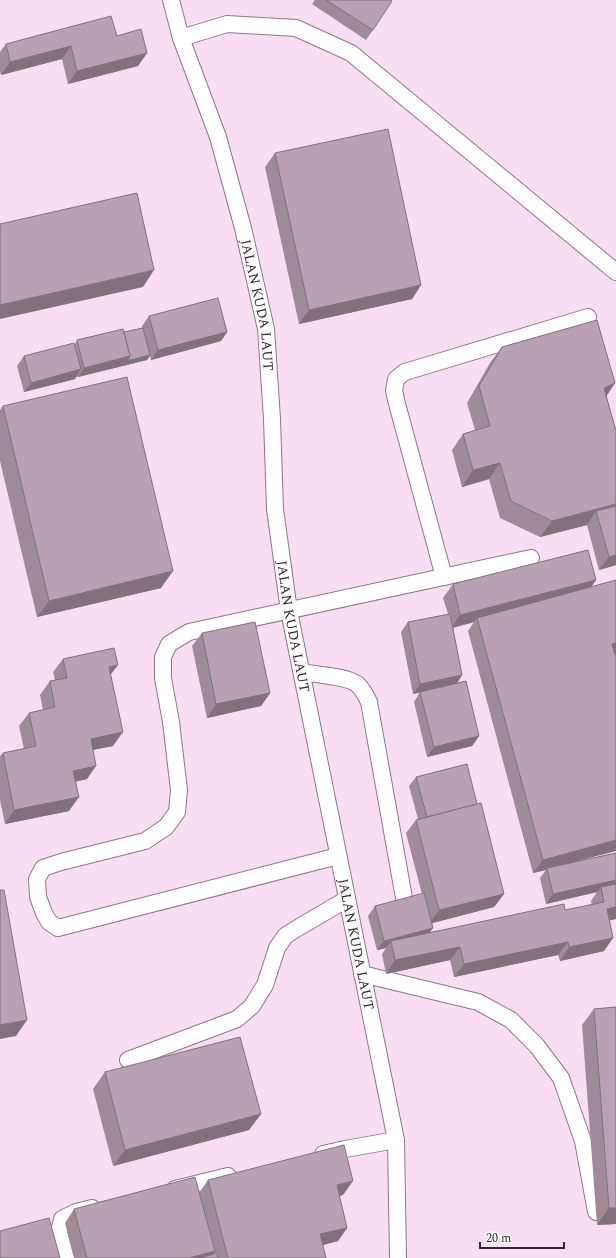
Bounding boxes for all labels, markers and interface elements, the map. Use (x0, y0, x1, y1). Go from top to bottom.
street label: JALAN KUDA LAUT (235, 237, 279, 372)
street label: JALAN KUDA LAUT (272, 559, 316, 694)
street label: JALAN KUDA LAUT (333, 876, 380, 1012)
scale bar (480, 1224, 564, 1250)
text: 20 m (486, 1229, 511, 1248)

